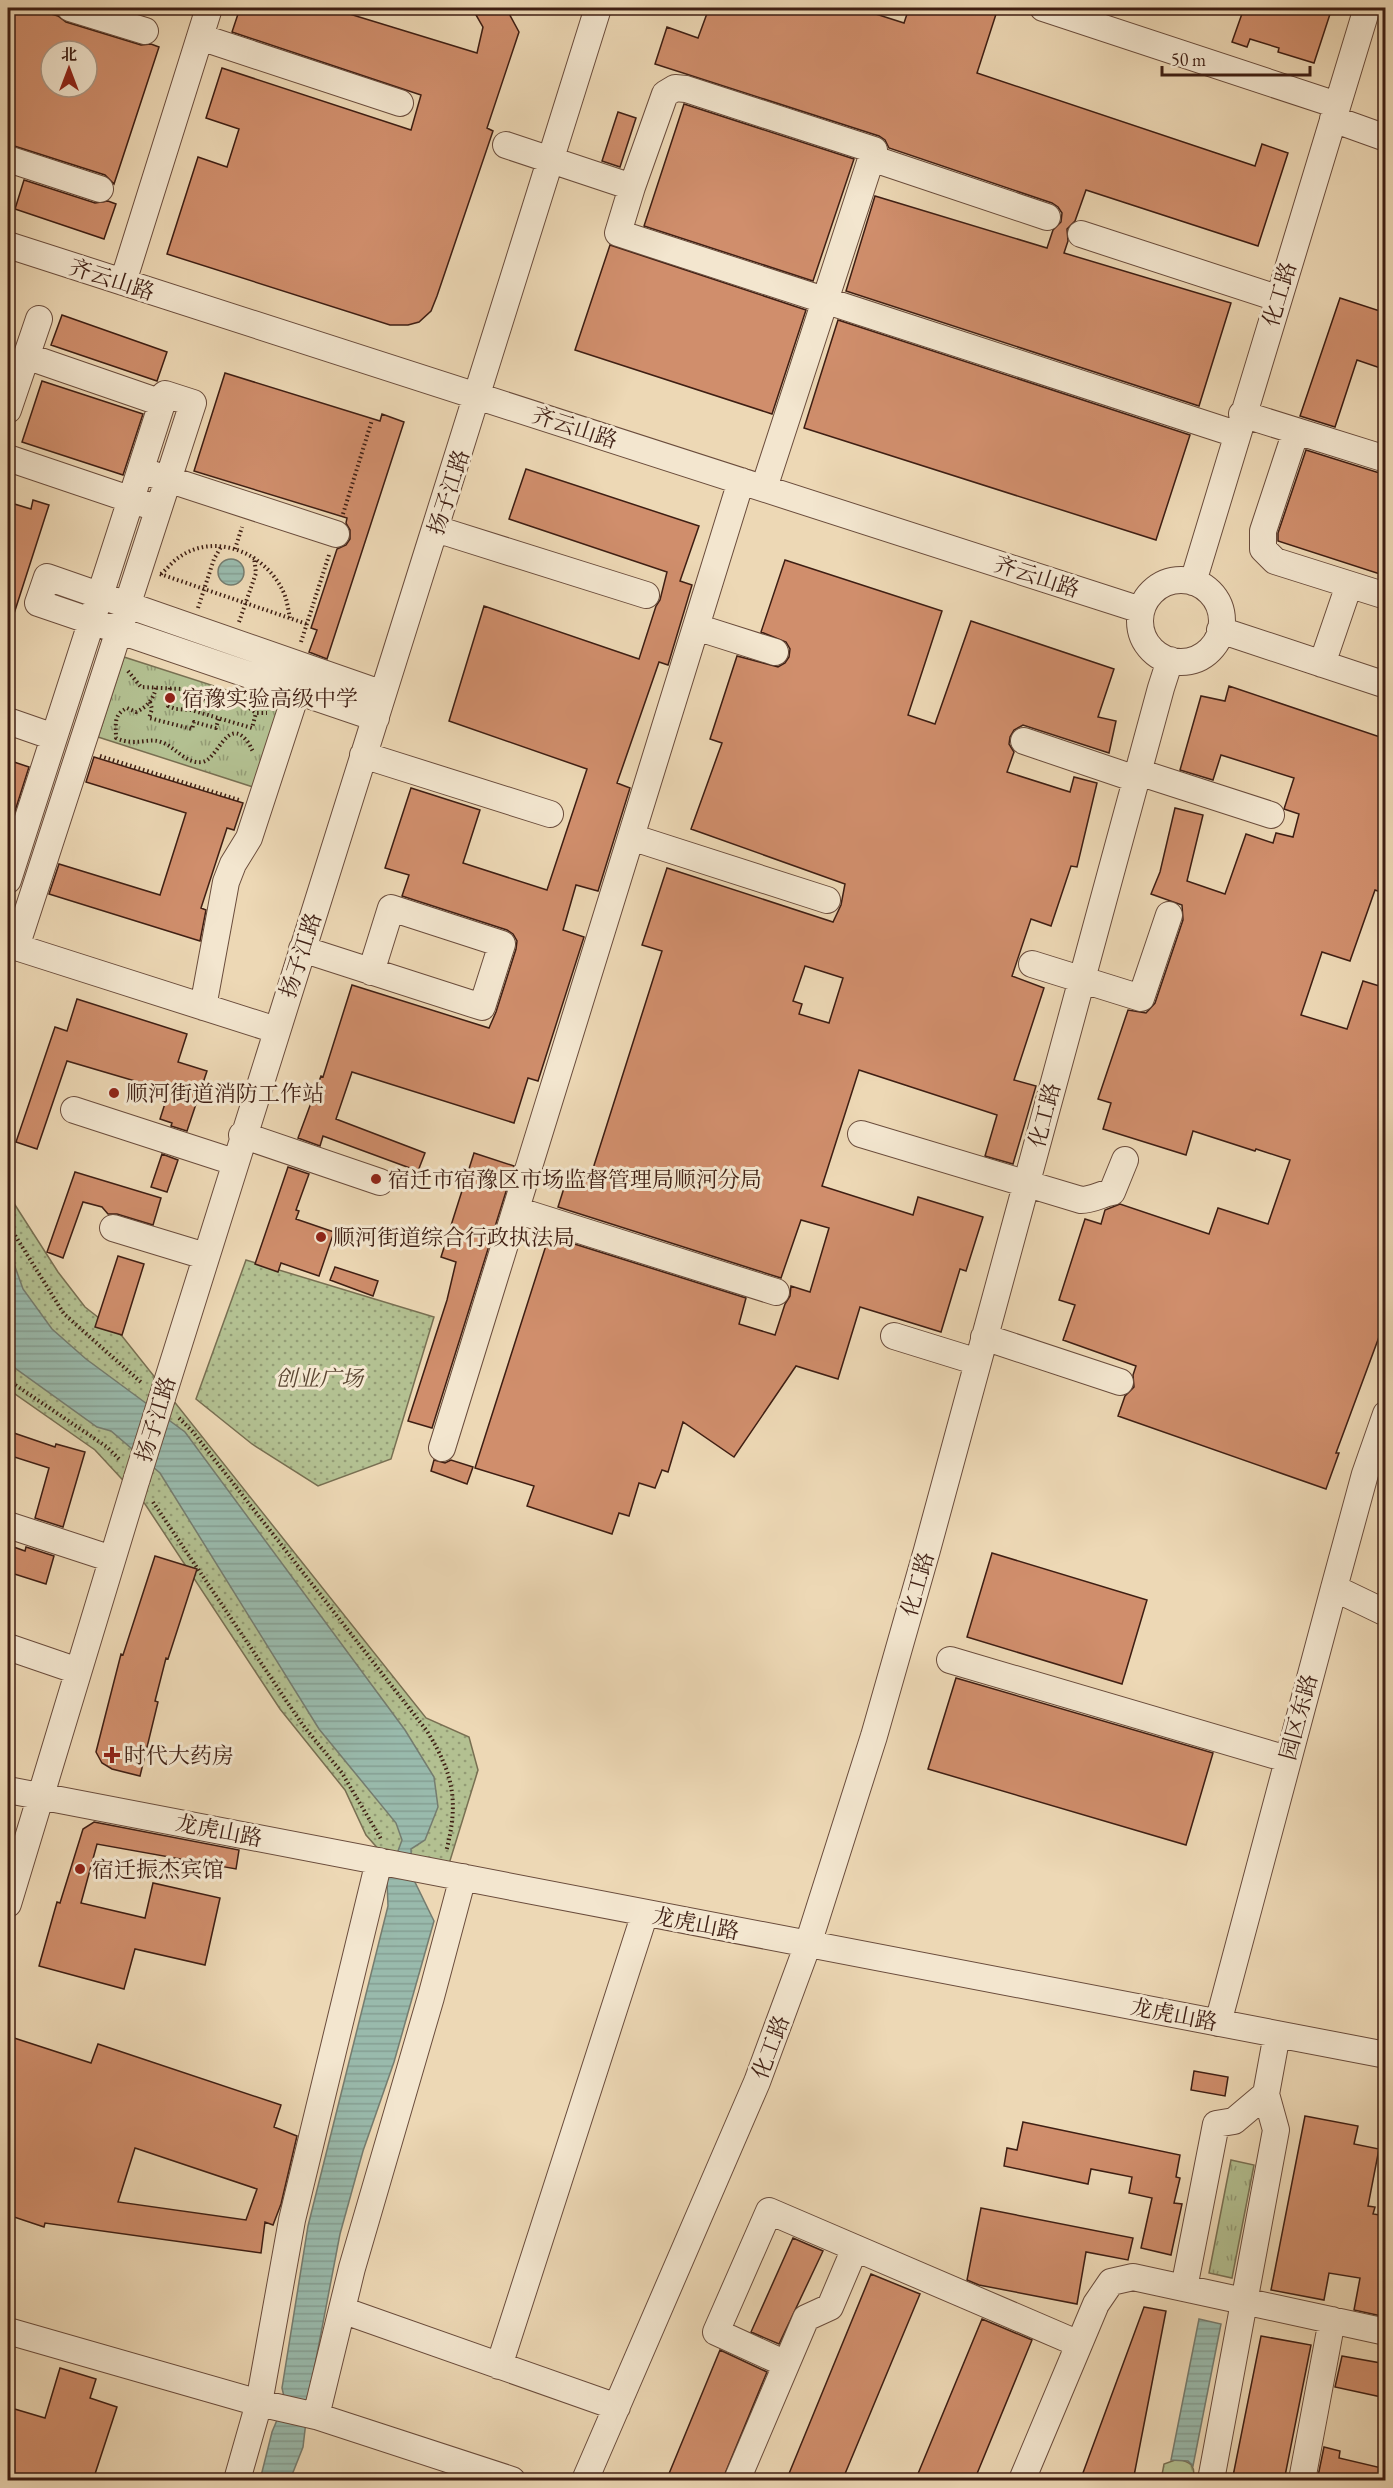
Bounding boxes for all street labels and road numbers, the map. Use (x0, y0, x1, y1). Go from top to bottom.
street label: 齐云山路 (66, 252, 158, 307)
street label: 化工路 (1256, 258, 1303, 330)
street label: 齐云山路 (529, 400, 621, 455)
street label: 扬子江路 (421, 446, 476, 538)
street label: 齐云山路 (991, 549, 1083, 604)
street label: 扬子江路 (273, 909, 328, 1001)
street label: 化工路 (1022, 1079, 1067, 1151)
street label: 扬子江路 (129, 1373, 182, 1465)
street label: 化工路 (894, 1548, 941, 1620)
street label: 园区东路 (1273, 1671, 1324, 1763)
street label: 龙虎山路 (173, 1808, 265, 1853)
street label: 龙虎山路 (650, 1901, 742, 1946)
street label: 龙虎山路 (1128, 1992, 1220, 2037)
street label: 化工路 (745, 2011, 796, 2083)

